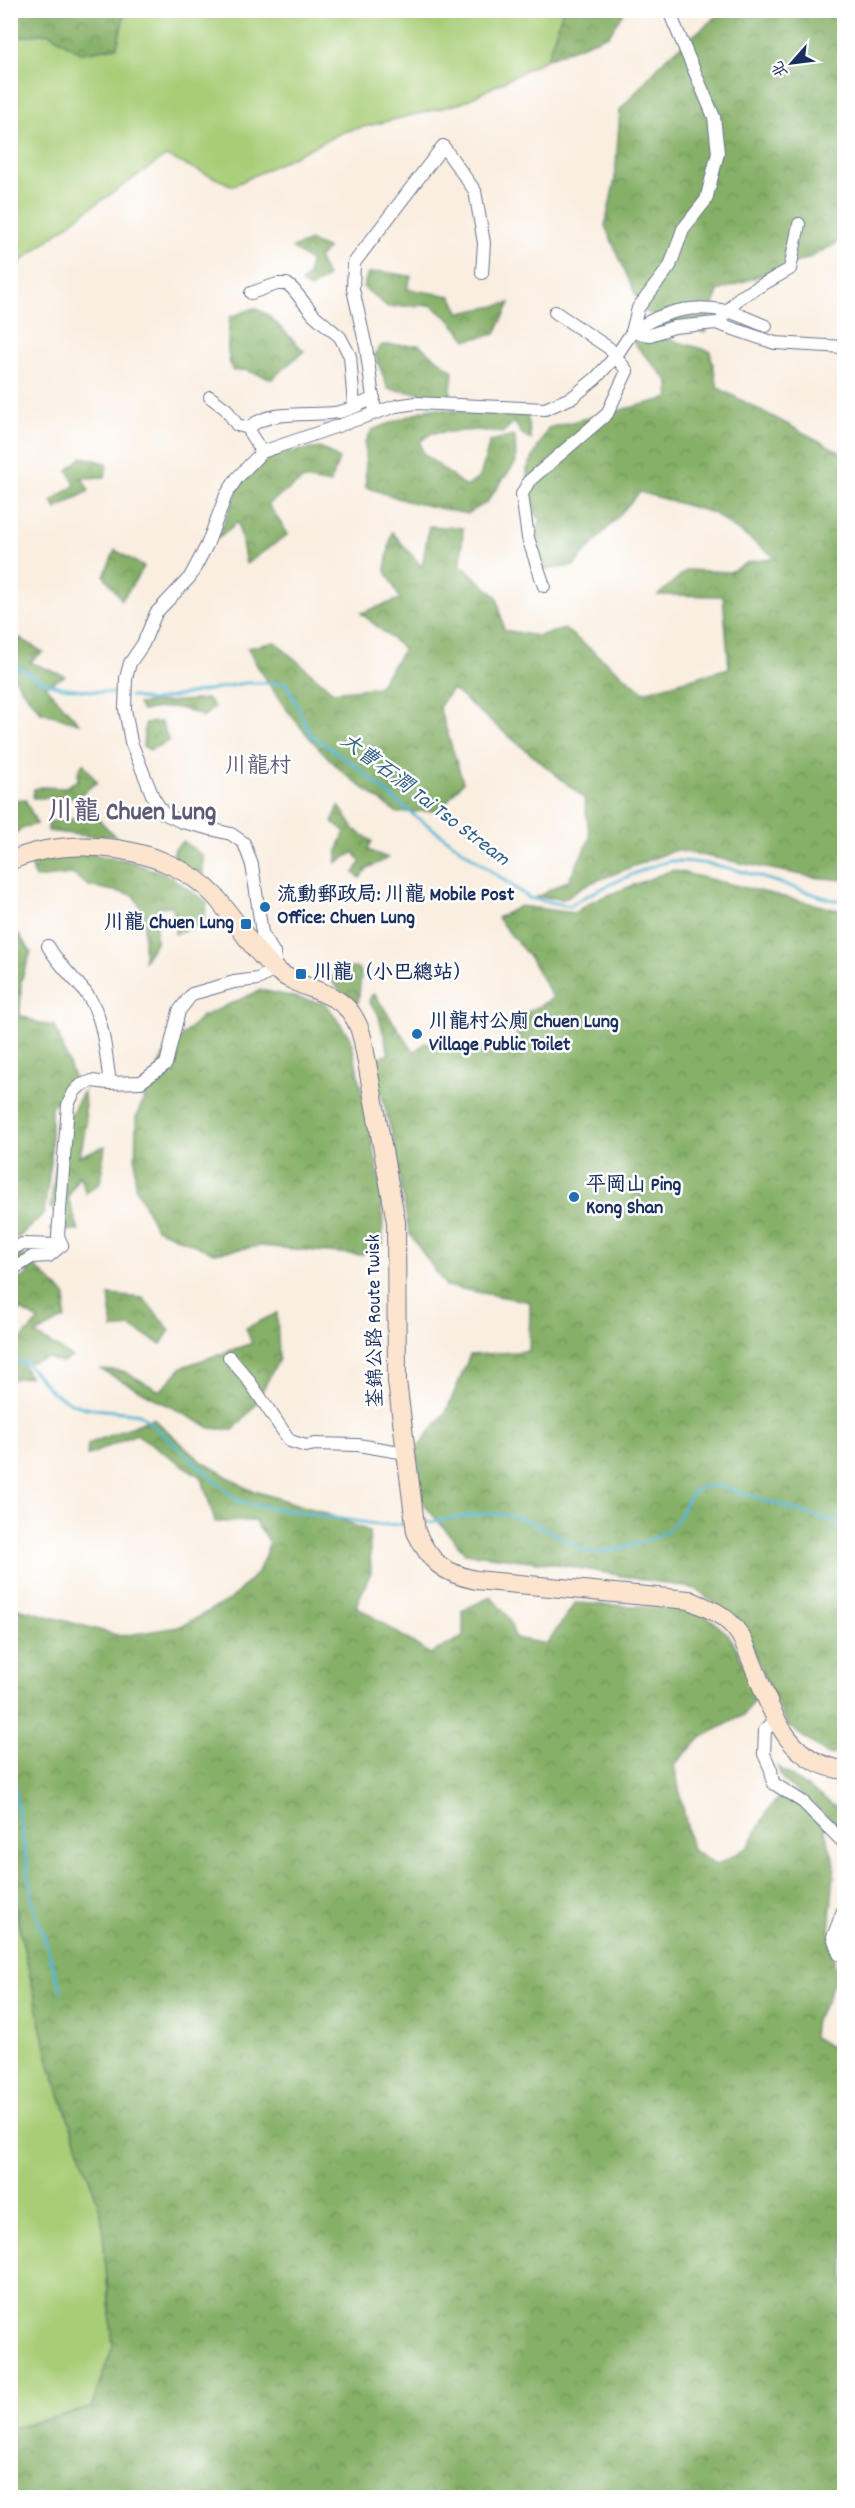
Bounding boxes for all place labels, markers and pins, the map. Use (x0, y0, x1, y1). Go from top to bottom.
place label: 流動郵政局: 川龍 Mobile Post Office: Chuen Lung (277, 882, 515, 933)
marker: 流動郵政局: 川龍 Mobile Post Office: Chuen Lung (258, 900, 272, 914)
place label: 川龍 Chuen Lung (104, 910, 234, 938)
marker: 川龍 Chuen Lung (239, 917, 253, 931)
place label: 川龍（小巴總站） (313, 960, 473, 988)
marker: 川龍（小巴總站） (294, 967, 308, 981)
place label: 川龍村公廁 Chuen Lung Village Public Toilet (429, 1009, 619, 1060)
marker: 川龍村公廁 Chuen Lung Village Public Toilet (410, 1027, 424, 1041)
place label: 平岡山 Ping Kong Shan (586, 1172, 682, 1223)
marker: 平岡山 Ping Kong Shan (567, 1190, 581, 1204)

